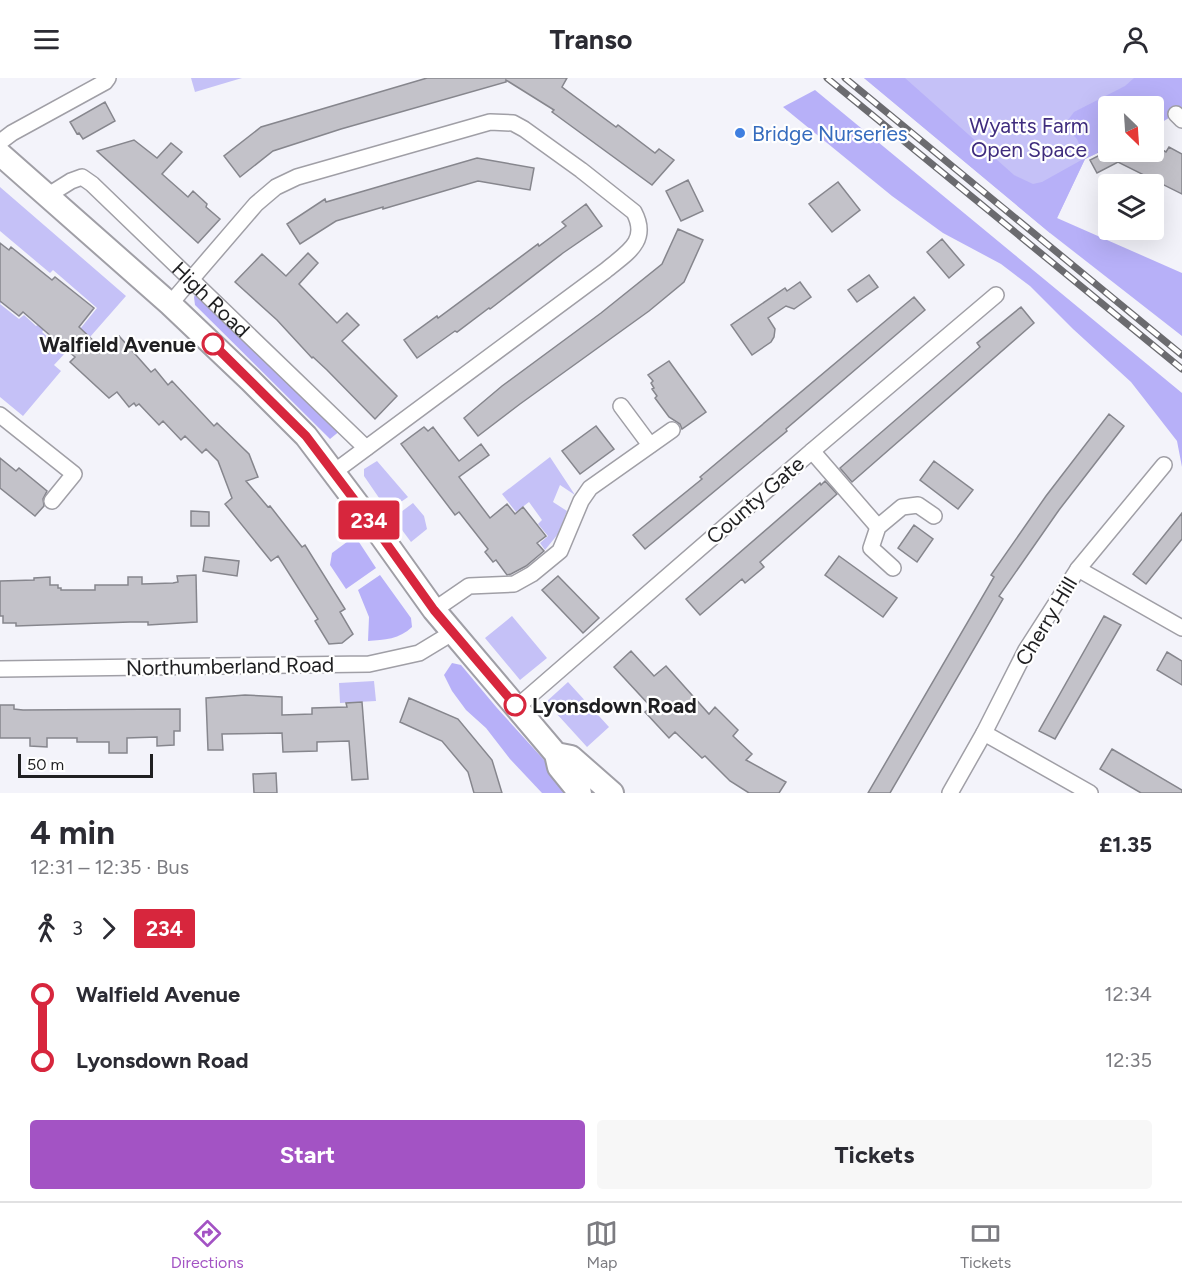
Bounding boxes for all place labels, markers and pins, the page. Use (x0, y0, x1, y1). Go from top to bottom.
place label: Bridge Nurseries (752, 121, 908, 146)
marker: Bridge Nurseries (733, 126, 747, 140)
place label: Walfield Avenue (39, 332, 196, 357)
marker: Walfield Avenue (202, 333, 224, 355)
place label: Lyonsdown Road (532, 693, 697, 718)
marker: Lyonsdown Road (504, 694, 526, 716)

